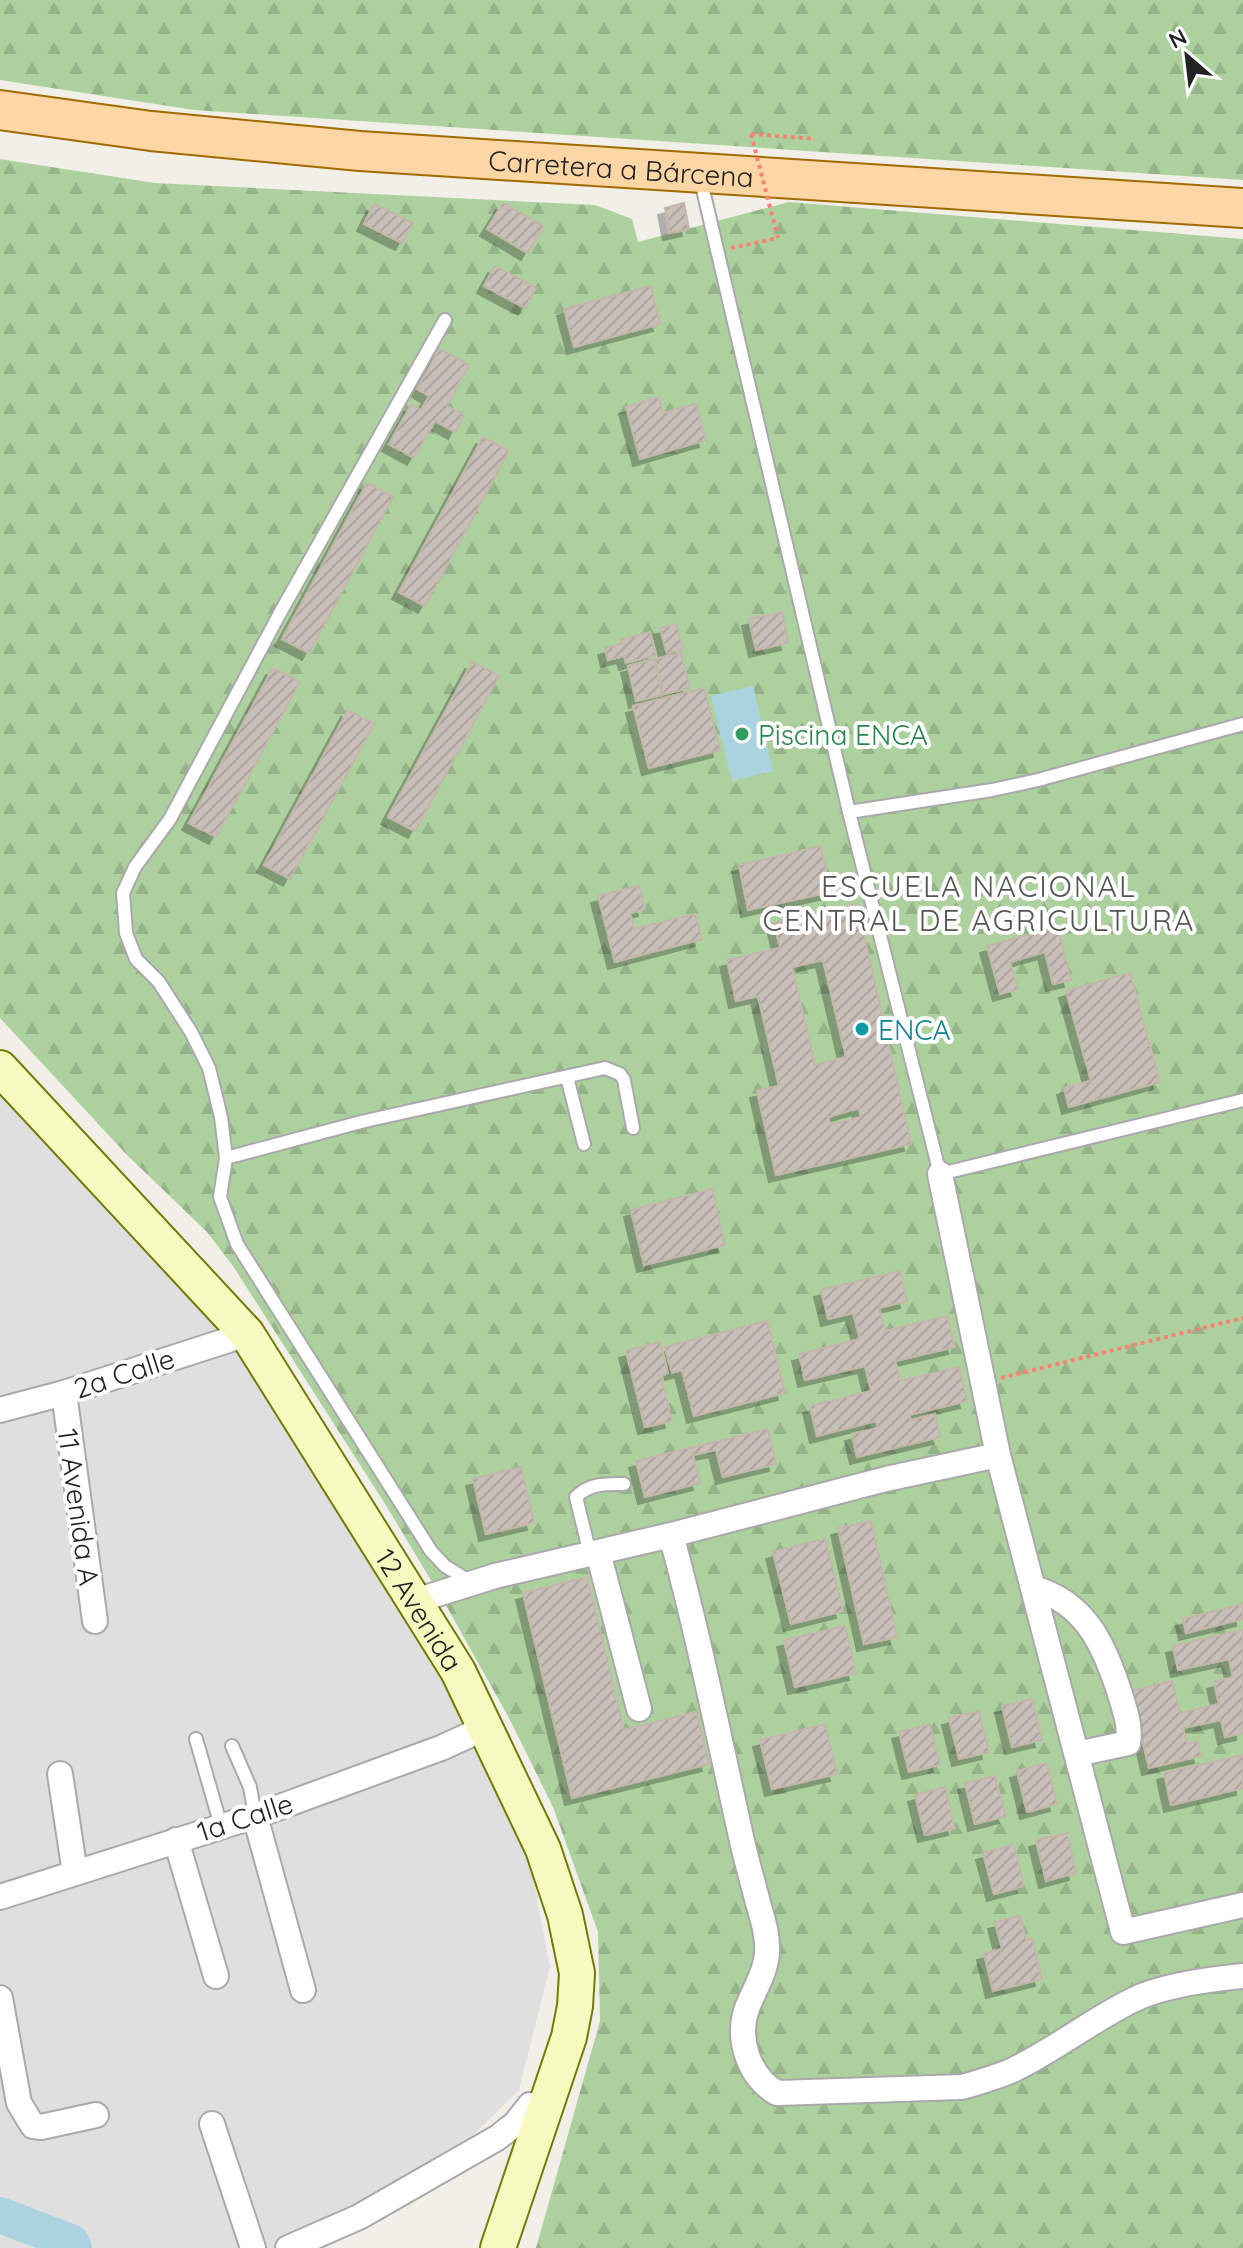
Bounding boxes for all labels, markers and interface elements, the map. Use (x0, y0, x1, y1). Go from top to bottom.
north arrow (1147, 16, 1227, 96)
text: N (1164, 22, 1191, 54)
street label: Carretera a Bárcena (487, 142, 755, 194)
place label: Piscina ENCA (758, 717, 928, 752)
marker: Piscina ENCA (733, 725, 751, 743)
district label: ESCUELA NACIONAL CENTRAL DE AGRICULTURA (763, 867, 1195, 939)
place label: ENCA (878, 1012, 951, 1047)
marker: ENCA (853, 1020, 871, 1038)
street label: 2a Calle (69, 1340, 179, 1406)
street label: 11 Avenida A (51, 1426, 107, 1588)
street label: 12 Avenida (368, 1542, 471, 1677)
street label: 1a Calle (193, 1785, 297, 1849)

